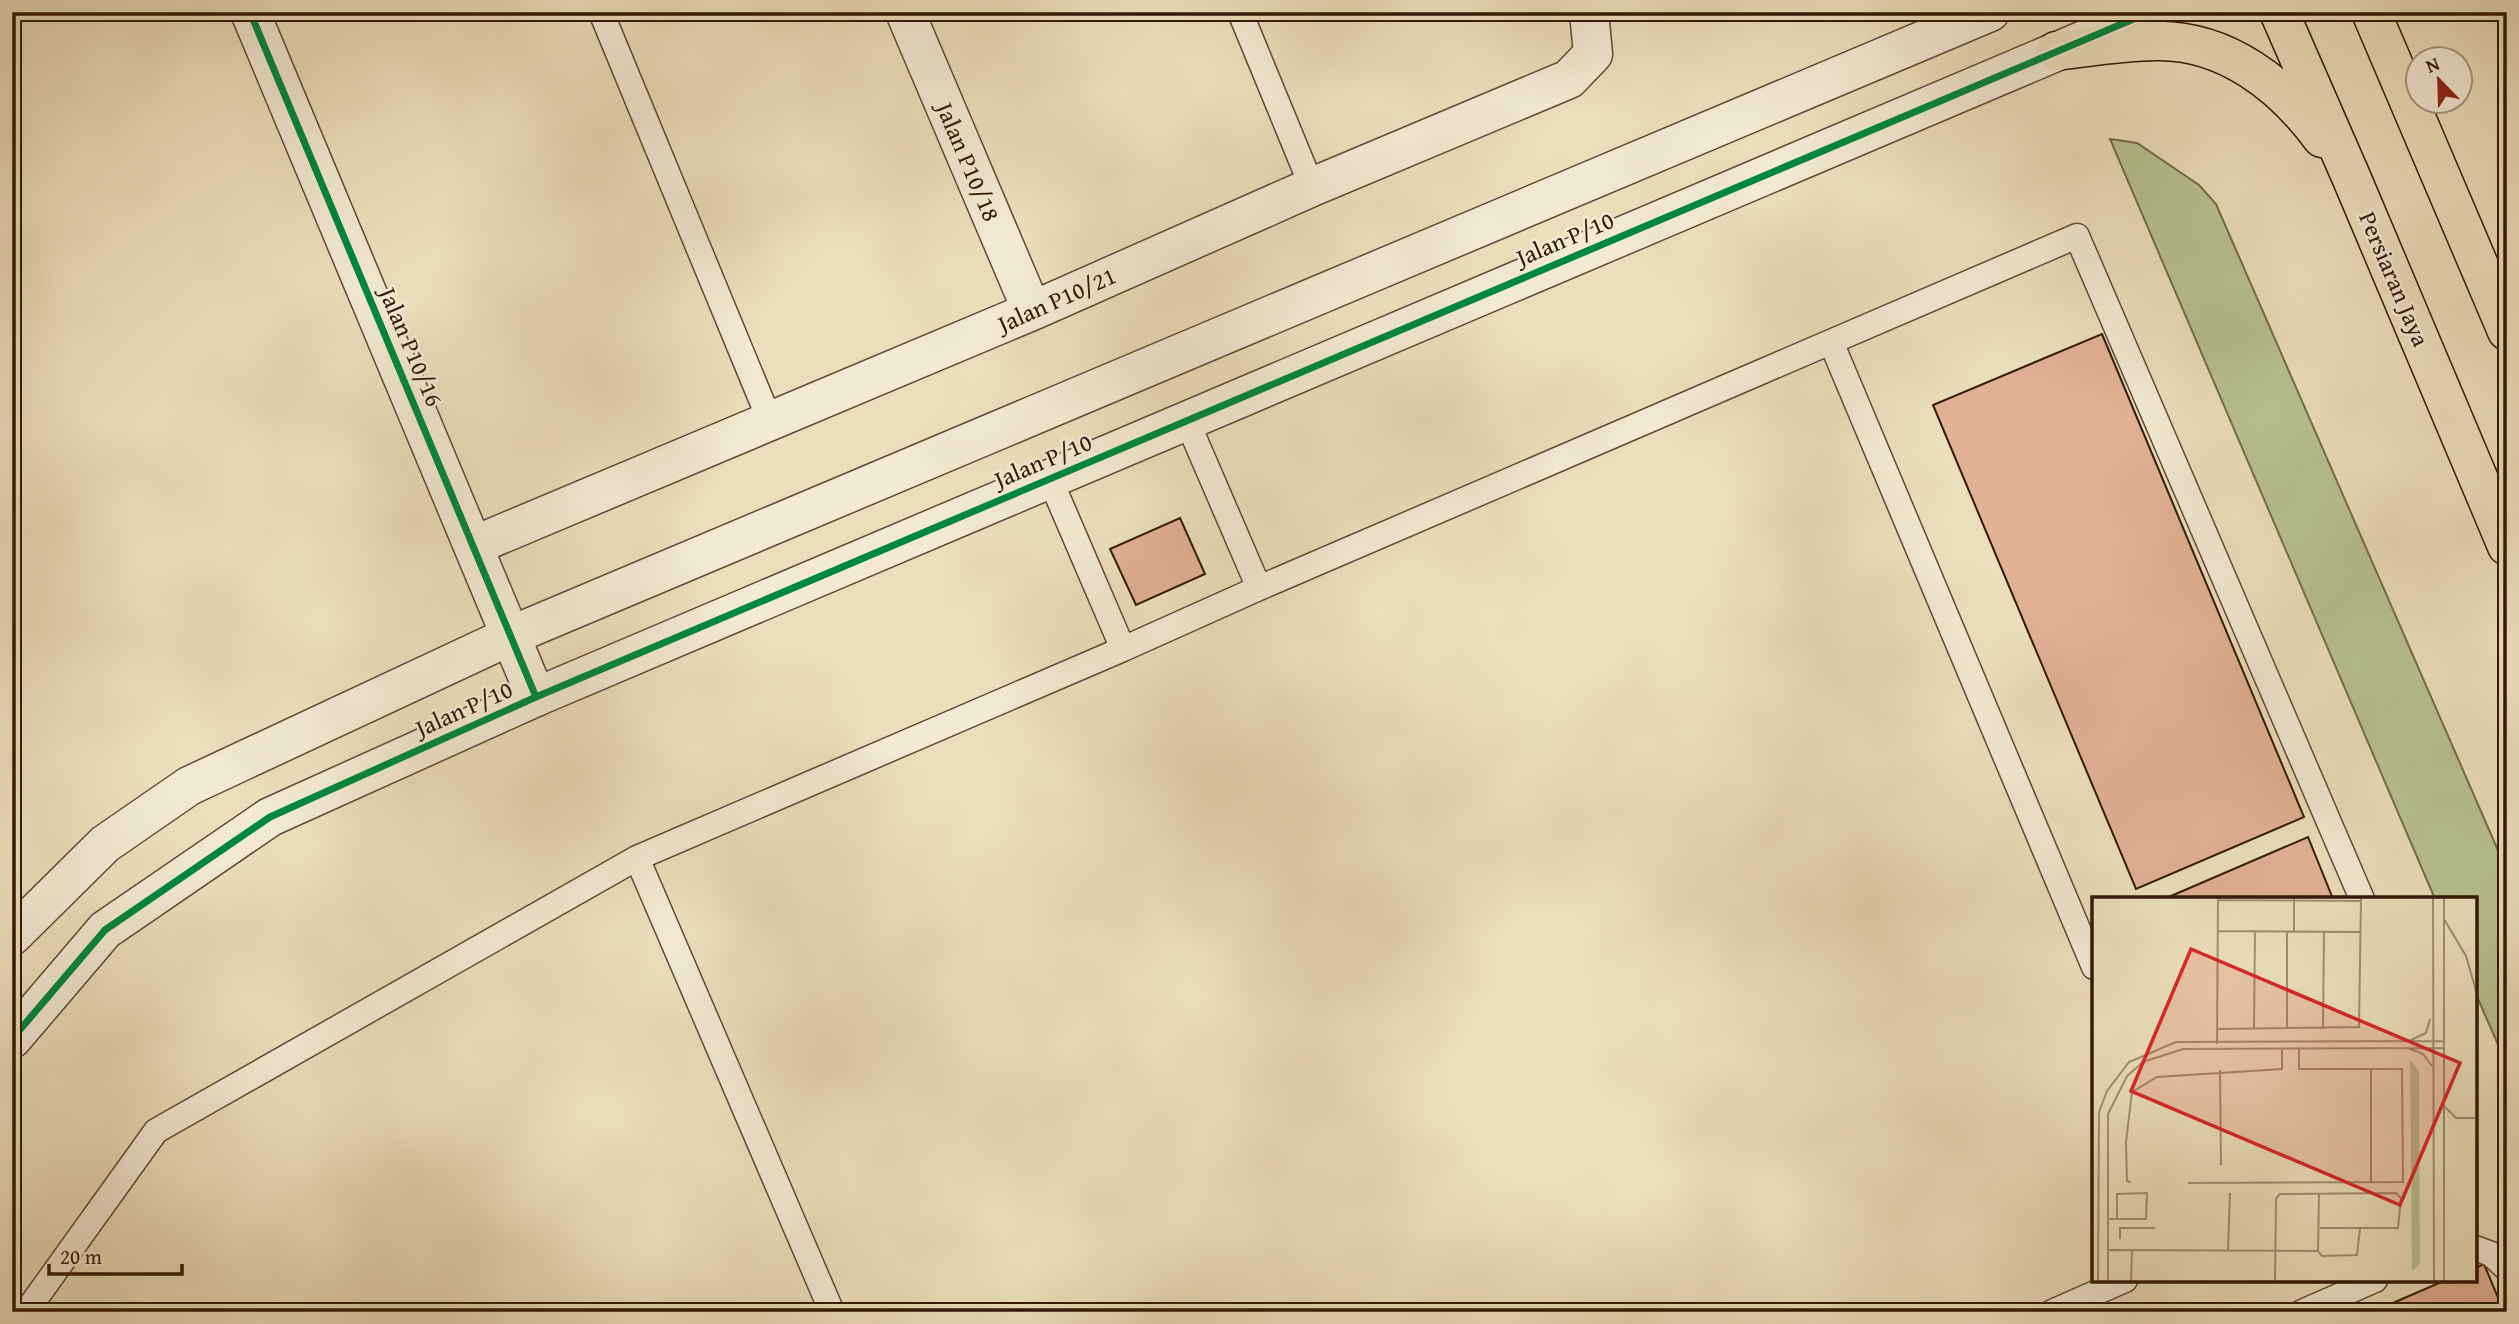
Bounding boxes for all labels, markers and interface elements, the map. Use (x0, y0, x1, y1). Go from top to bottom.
north arrow (2404, 46, 2474, 116)
text: N (2421, 49, 2444, 80)
street label: Jalan P10/18 (927, 94, 1009, 227)
street label: Jalan P/10 (1508, 202, 1619, 276)
street label: Persiaran Jaya (2350, 206, 2439, 352)
street label: Jalan P10/21 (989, 258, 1122, 342)
street label: Jalan P10/16 (370, 279, 452, 412)
street label: Jalan P/10 (986, 424, 1097, 498)
street label: Jalan P/10 (407, 672, 518, 747)
inset map (2092, 897, 2477, 1282)
scale bar (49, 1233, 182, 1277)
text: 20 m (60, 1241, 102, 1272)

